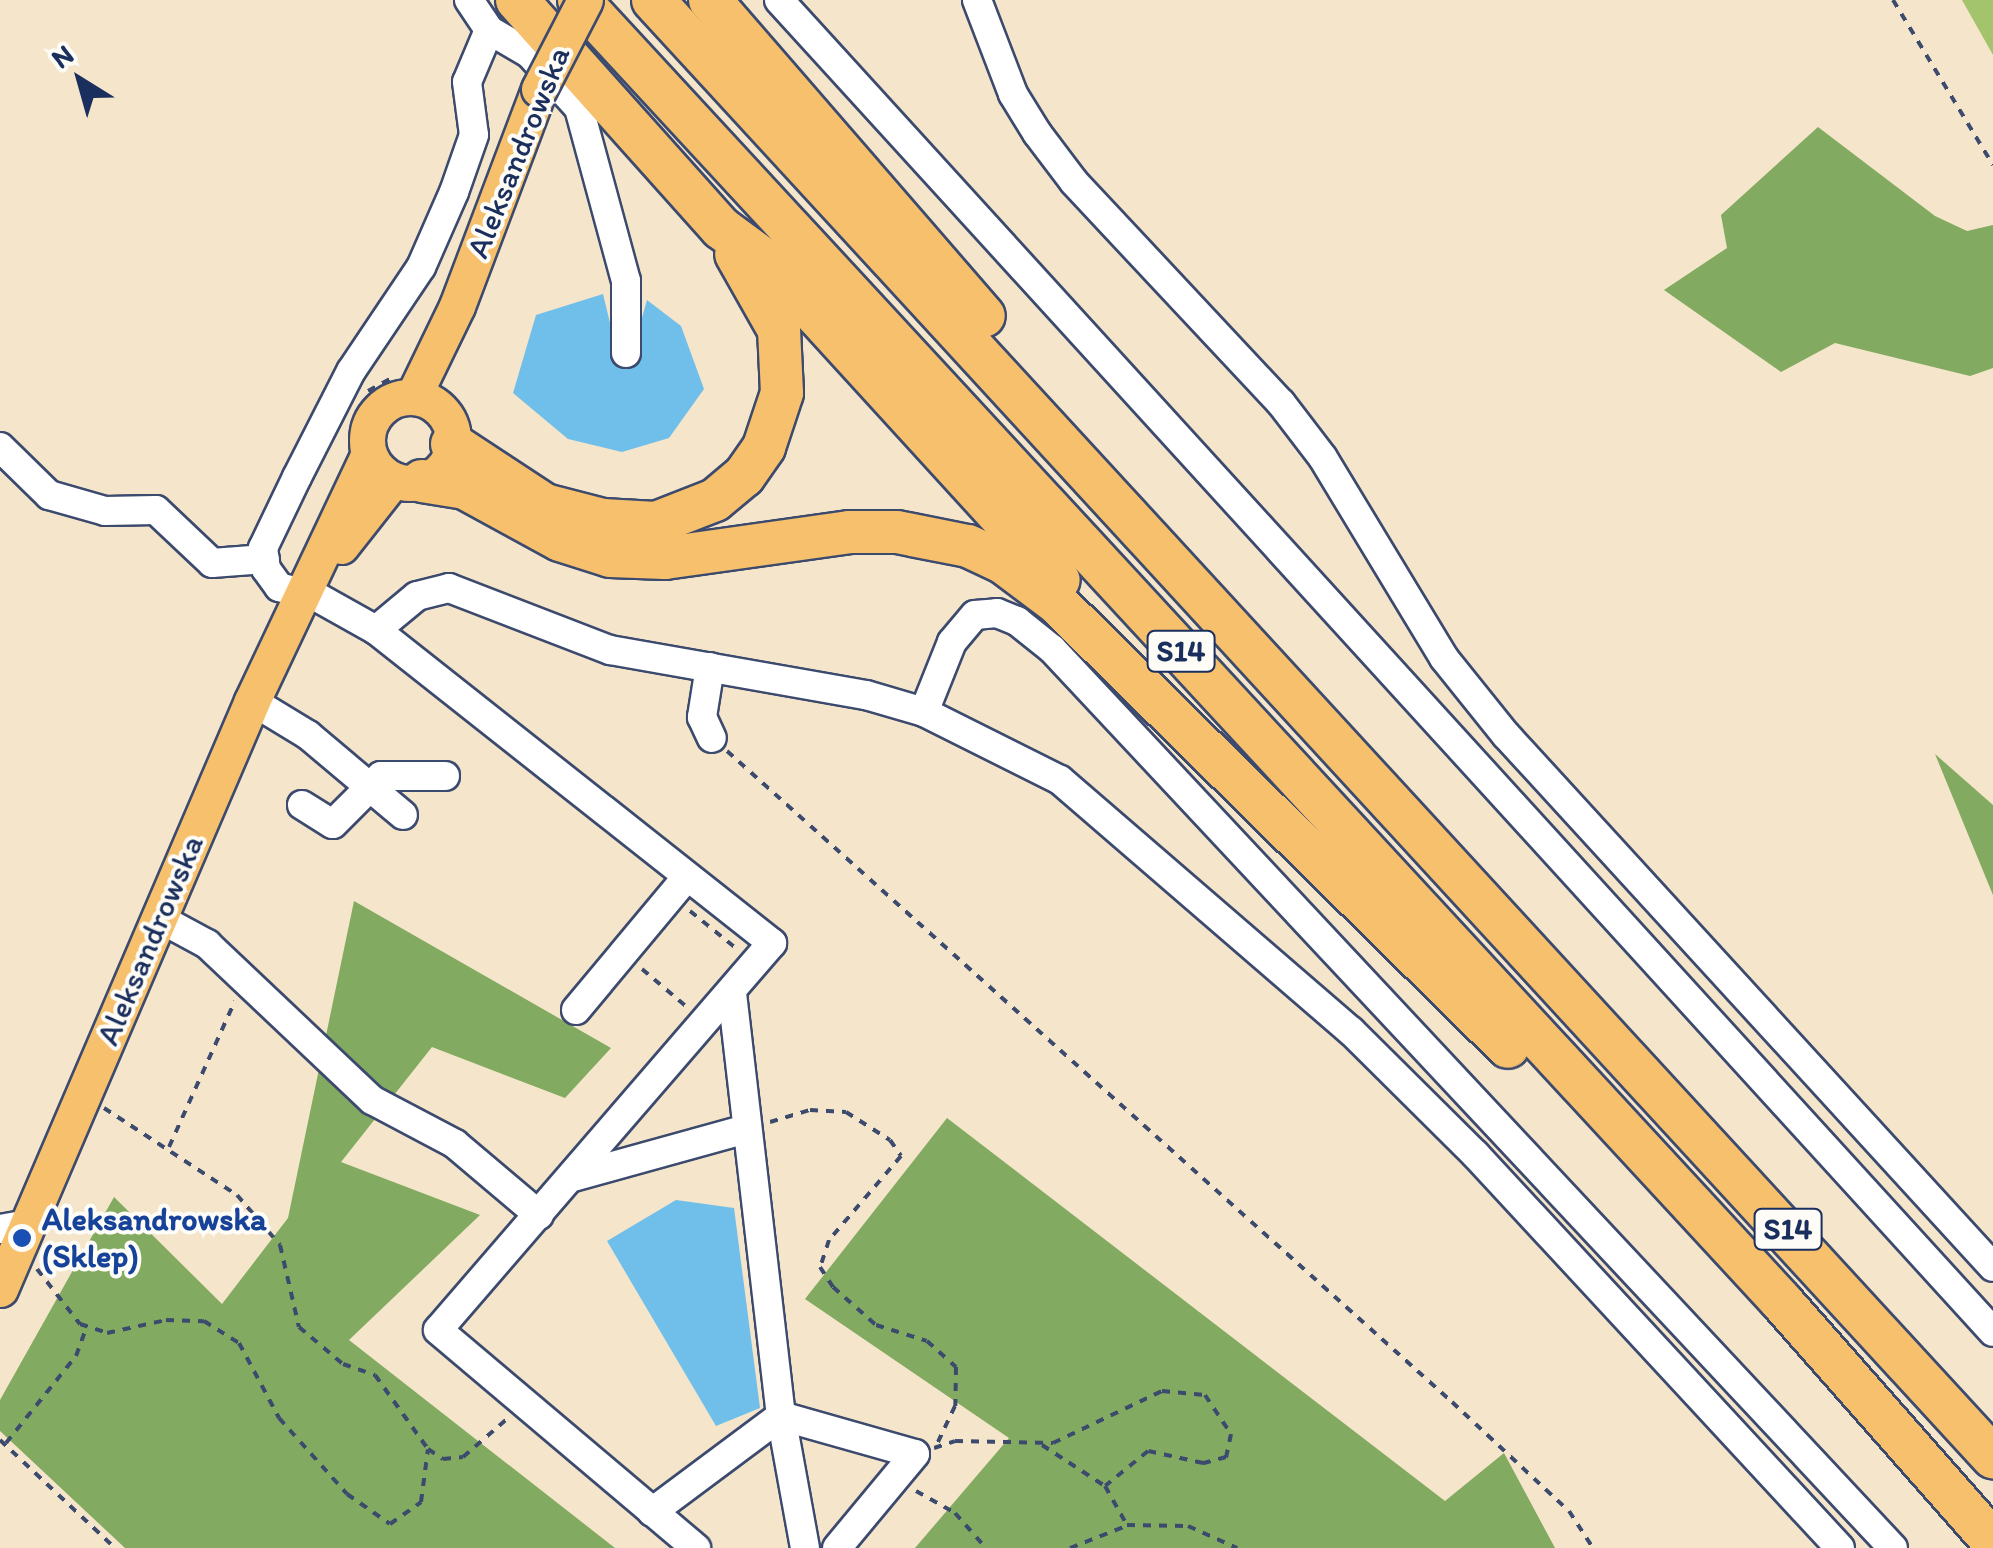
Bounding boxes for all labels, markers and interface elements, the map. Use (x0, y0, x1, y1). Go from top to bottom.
north arrow (30, 30, 130, 130)
text: N (44, 37, 80, 75)
street label: Aleksandrowska (458, 41, 578, 263)
road number: S14 (1146, 626, 1216, 676)
street label: Aleksandrowska (88, 829, 212, 1051)
place label: Aleksandrowska (Sklep) (42, 1201, 267, 1276)
road number: S14 (1753, 1204, 1823, 1254)
marker: Aleksandrowska (Sklep) (11, 1227, 33, 1249)

